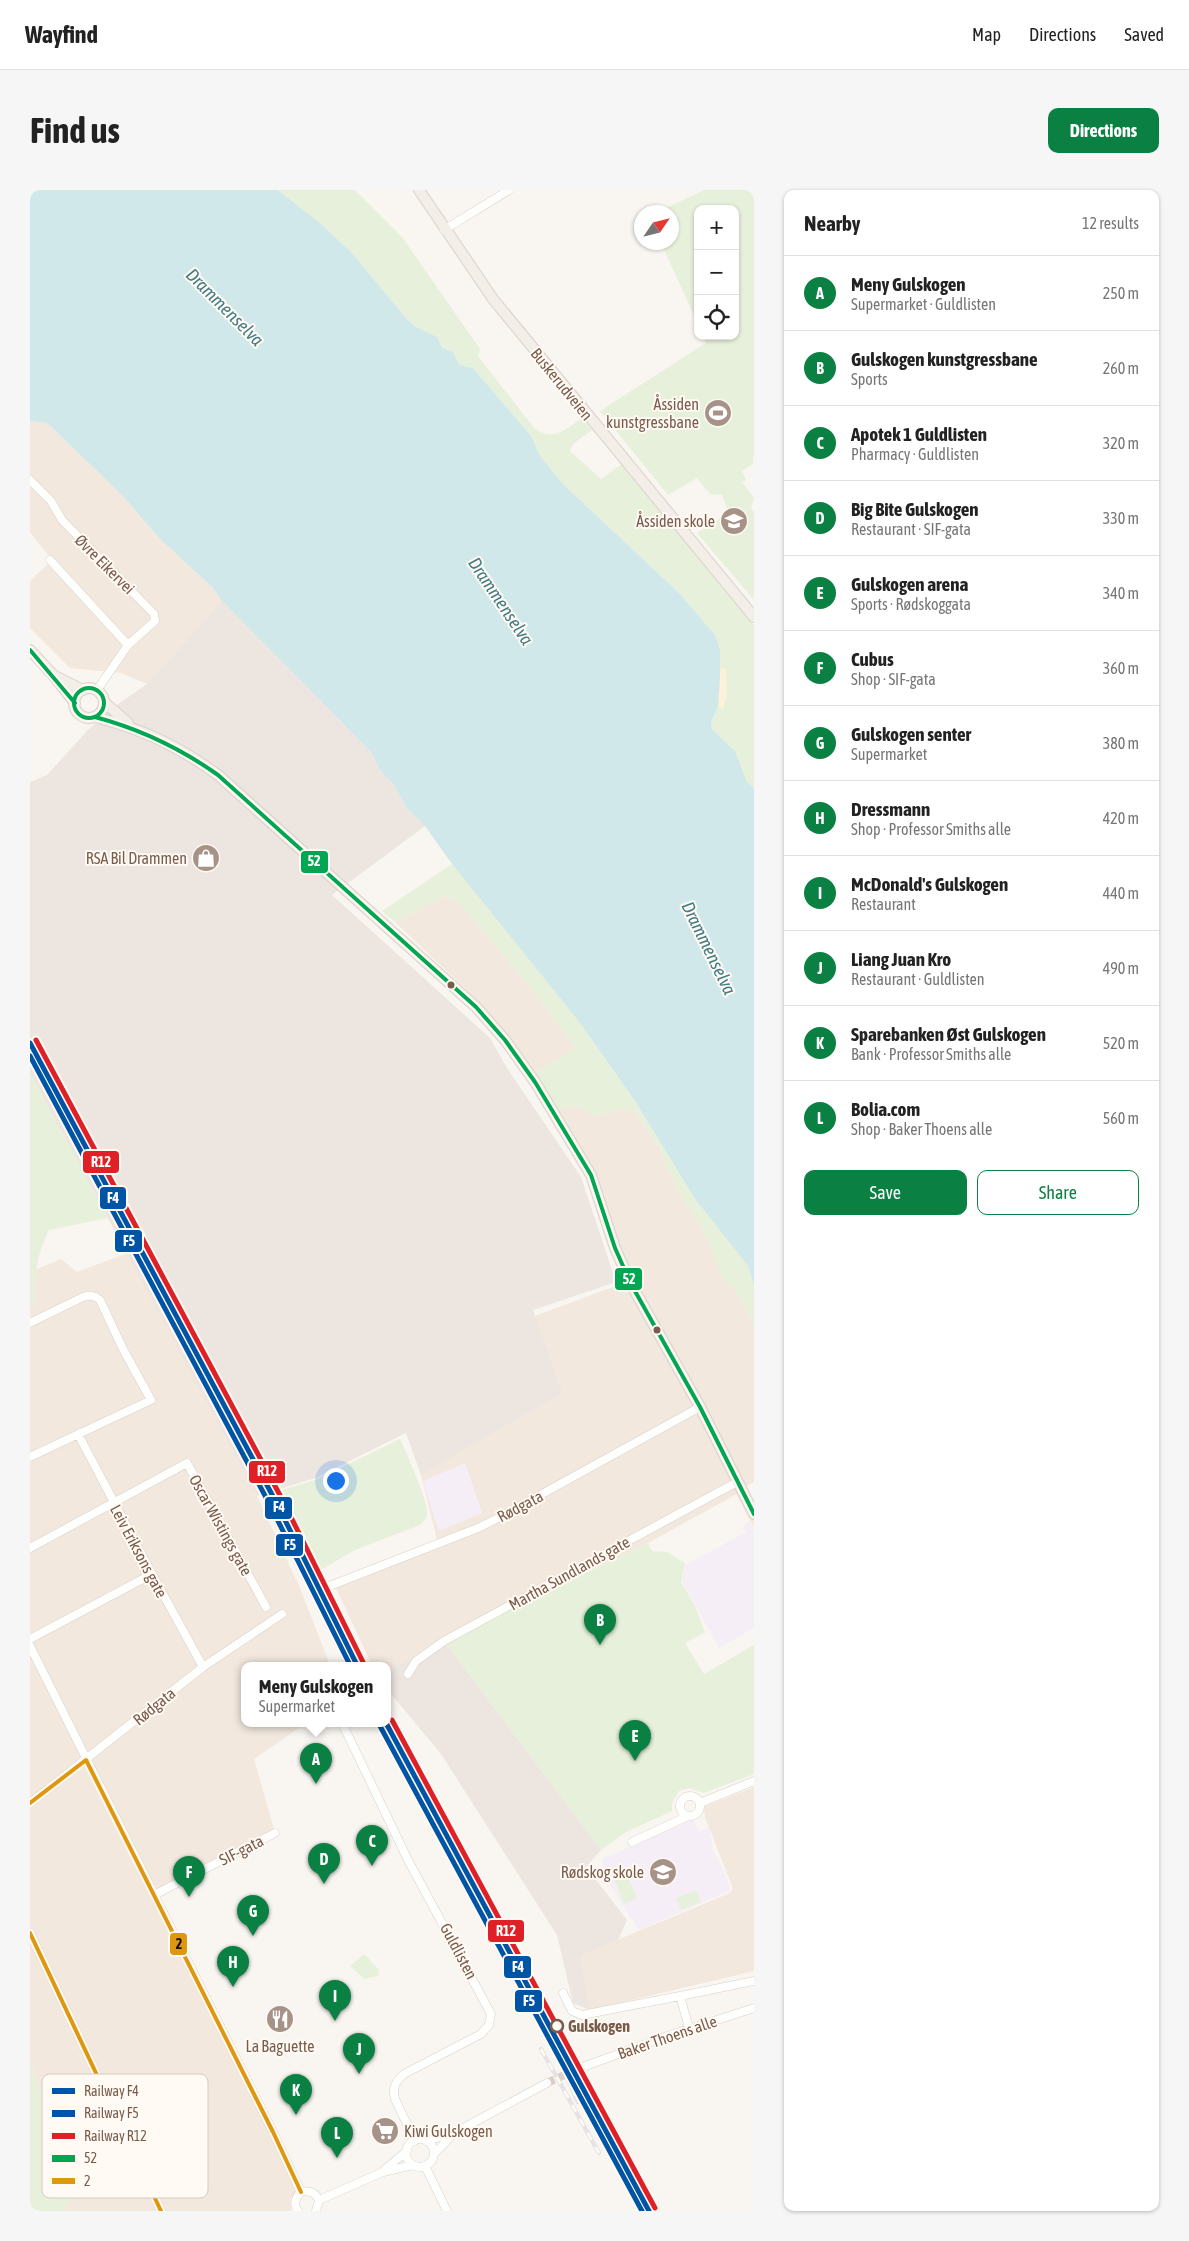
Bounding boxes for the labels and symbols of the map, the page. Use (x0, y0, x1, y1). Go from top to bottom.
north arrow (634, 205, 679, 250)
water label: Drammenselva (182, 264, 268, 350)
street label: Buskerudveien (528, 344, 596, 424)
place label: Åssiden kunstgressbane (606, 394, 699, 432)
sports icon: Åssiden kunstgressbane (703, 398, 733, 428)
school or university icon: Åssiden skole (719, 506, 749, 536)
place label: Åssiden skole (636, 511, 715, 530)
street label: Øvre Eikervei (72, 531, 138, 597)
water label: Drammenselva (464, 553, 538, 649)
shop icon: RSA Bil Drammen (191, 843, 221, 873)
place label: RSA Bil Drammen (86, 849, 187, 867)
line badge: 52 (300, 850, 329, 874)
text: 52 (307, 853, 321, 869)
water label: Drammenselva (677, 898, 741, 998)
unlabelled marker (446, 980, 456, 990)
line badge: R12 (82, 1150, 120, 1174)
text: R12 (91, 1154, 111, 1170)
line badge: F4 (99, 1186, 127, 1210)
text: F4 (107, 1190, 120, 1206)
line badge: F5 (114, 1229, 143, 1253)
text: F5 (123, 1233, 136, 1249)
line badge: 52 (614, 1267, 643, 1291)
text: 52 (622, 1271, 636, 1287)
unlabelled marker (652, 1325, 662, 1335)
line badge: R12 (248, 1460, 286, 1484)
text: R12 (257, 1463, 277, 1479)
your location (323, 1468, 349, 1494)
street label: Oscar Wistings gate (185, 1471, 256, 1579)
street label: Rødgata (494, 1487, 546, 1526)
line badge: F4 (264, 1496, 293, 1520)
text: F4 (273, 1499, 286, 1515)
street label: Leiv Eriksons gate (106, 1501, 171, 1601)
street label: Martha Sundlands gate (506, 1532, 633, 1614)
line badge: F5 (275, 1533, 304, 1557)
text: F5 (284, 1537, 297, 1553)
pin: B (584, 1604, 616, 1645)
street label: Rødgata (129, 1684, 179, 1729)
pin: E (619, 1720, 651, 1761)
pin: A (300, 1743, 332, 1784)
pin: C (356, 1825, 388, 1866)
street label: SIF-gata (216, 1831, 267, 1870)
pin: D (308, 1843, 340, 1884)
pin: F (173, 1856, 205, 1897)
school or university icon: Rødskog skole (648, 1857, 678, 1887)
place label: Rødskog skole (561, 1863, 644, 1882)
pin: G (237, 1895, 269, 1936)
line badge: R12 (487, 1919, 525, 1943)
street label: Guldlisten (437, 1920, 481, 1982)
text: R12 (496, 1923, 516, 1939)
line badge: 2 (169, 1932, 188, 1956)
text: 2 (176, 1936, 183, 1952)
pin: H (217, 1946, 249, 1987)
line badge: F4 (503, 1955, 532, 1979)
text: F4 (512, 1959, 525, 1975)
pin: I (319, 1980, 351, 2021)
line badge: F5 (514, 1989, 543, 2013)
text: F5 (523, 1993, 536, 2009)
restaurant icon: La Baguette (265, 2004, 295, 2034)
street label: Baker Thoens alle (615, 2012, 719, 2062)
place label: Gulskogen (568, 2017, 630, 2035)
marker: Gulskogen (550, 2019, 564, 2033)
pin: J (343, 2033, 375, 2074)
place label: La Baguette (245, 2037, 315, 2056)
legend (42, 2074, 208, 2198)
pin: K (280, 2074, 312, 2115)
text: Railway F4 (84, 2083, 139, 2099)
text: Railway F5 (84, 2105, 139, 2121)
supermarket icon: Kiwi Gulskogen (370, 2116, 400, 2146)
pin: L (321, 2117, 353, 2158)
place label: Kiwi Gulskogen (404, 2122, 493, 2141)
text: Railway R12 (84, 2128, 147, 2144)
text: 52 (84, 2150, 97, 2166)
text: 2 (84, 2173, 91, 2189)

